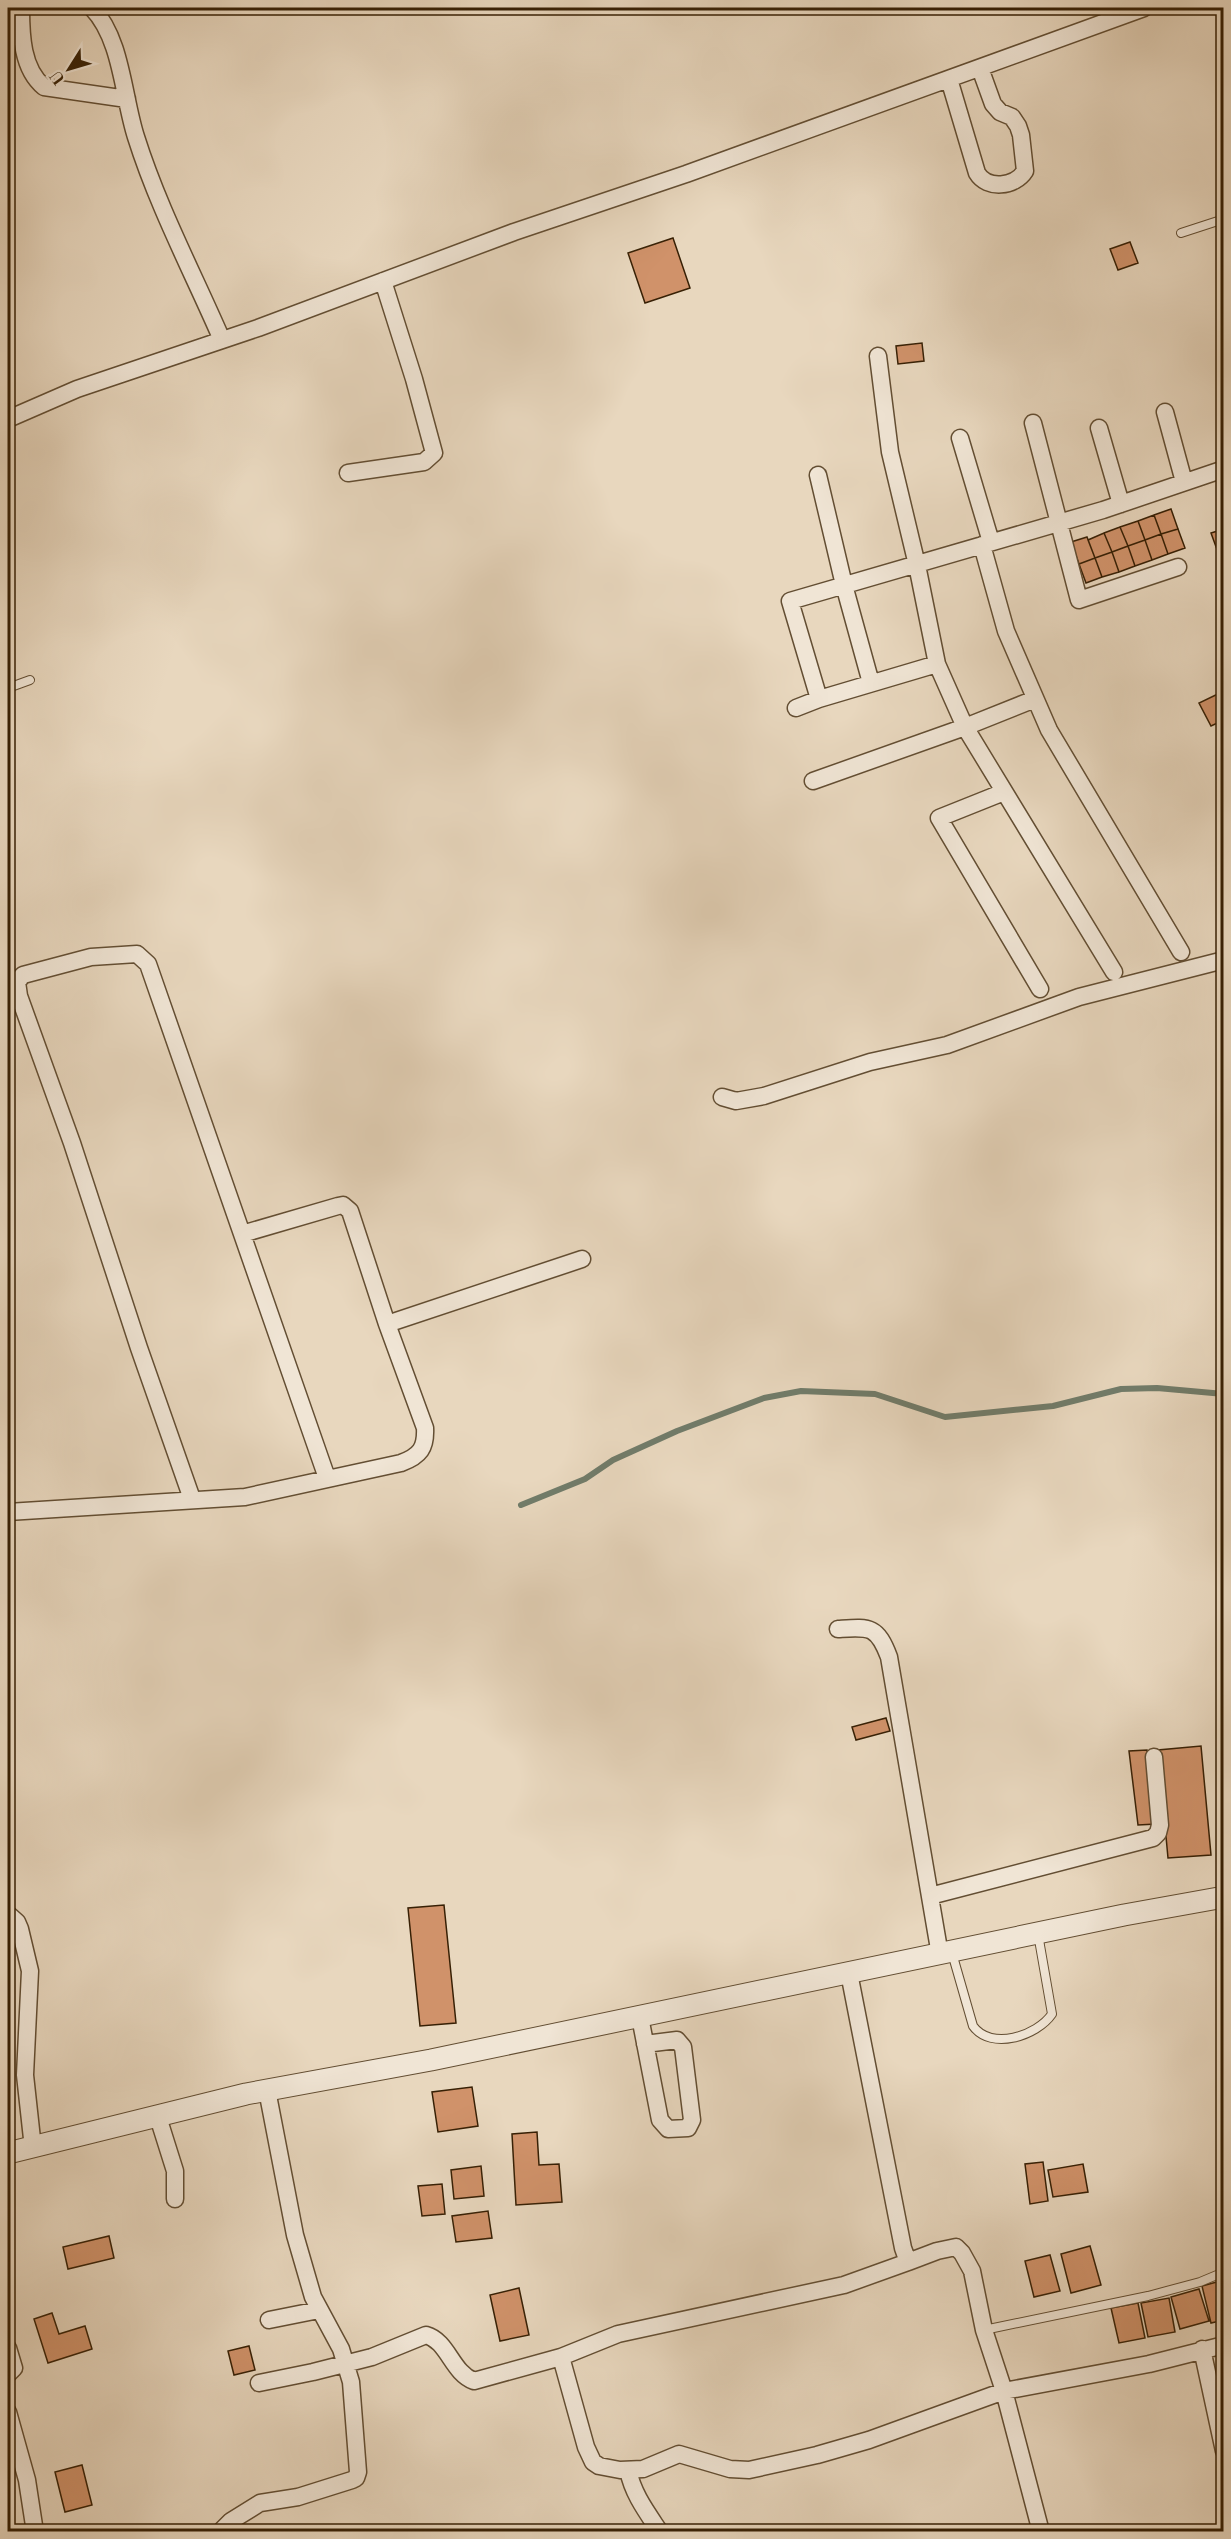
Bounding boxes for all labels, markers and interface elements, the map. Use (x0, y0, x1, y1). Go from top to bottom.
north arrow (39, 39, 99, 99)
text: U (46, 66, 70, 88)

